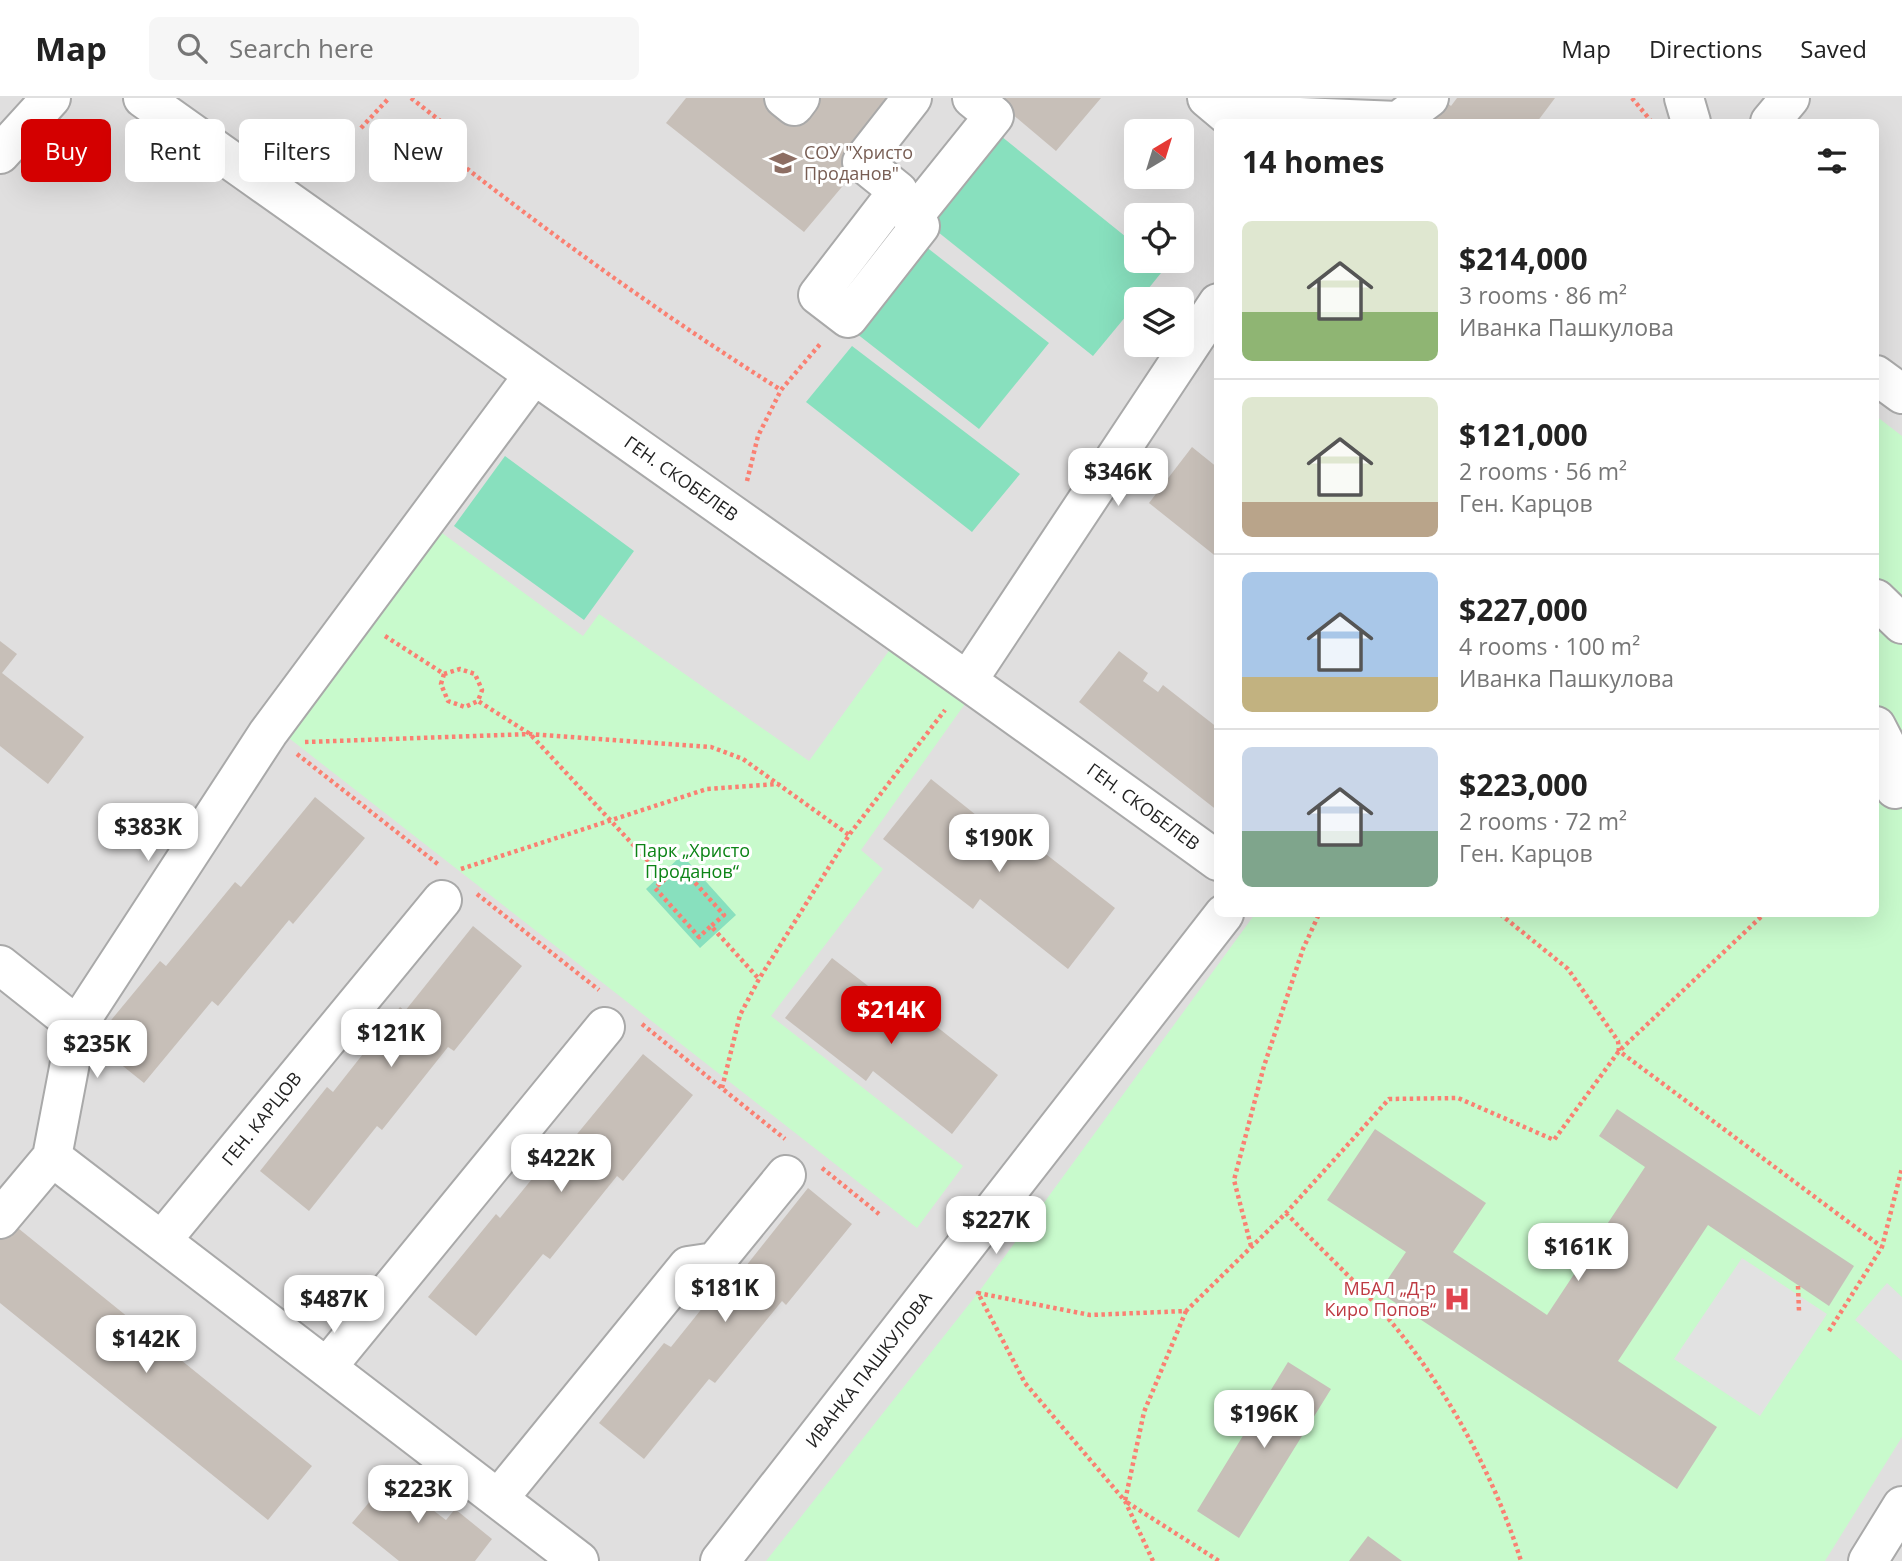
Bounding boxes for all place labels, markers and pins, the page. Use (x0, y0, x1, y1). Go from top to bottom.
place label: СОУ "Христо Проданов" (804, 140, 913, 185)
school or university icon: СОУ "Христо Проданов" (768, 148, 798, 178)
pin: $346K (1069, 448, 1167, 508)
pin: $383K (99, 804, 197, 863)
pin: $190K (950, 814, 1048, 874)
pin: $214K (842, 986, 940, 1046)
pin: $121K (342, 1010, 440, 1069)
pin: $235K (48, 1020, 146, 1080)
pin: $422K (512, 1134, 610, 1194)
pin: $227K (947, 1196, 1045, 1256)
pin: $161K (1529, 1224, 1627, 1283)
pin: $181K (676, 1264, 774, 1324)
pin: $487K (285, 1276, 383, 1335)
place label: МБАЛ „Д-р Киро Попов“ (1325, 1276, 1437, 1321)
hospital icon: МБАЛ „Д-р Киро Попов“ (1442, 1284, 1472, 1314)
pin: $142K (97, 1316, 195, 1375)
pin: $196K (1215, 1390, 1313, 1450)
pin: $223K (369, 1466, 467, 1525)

